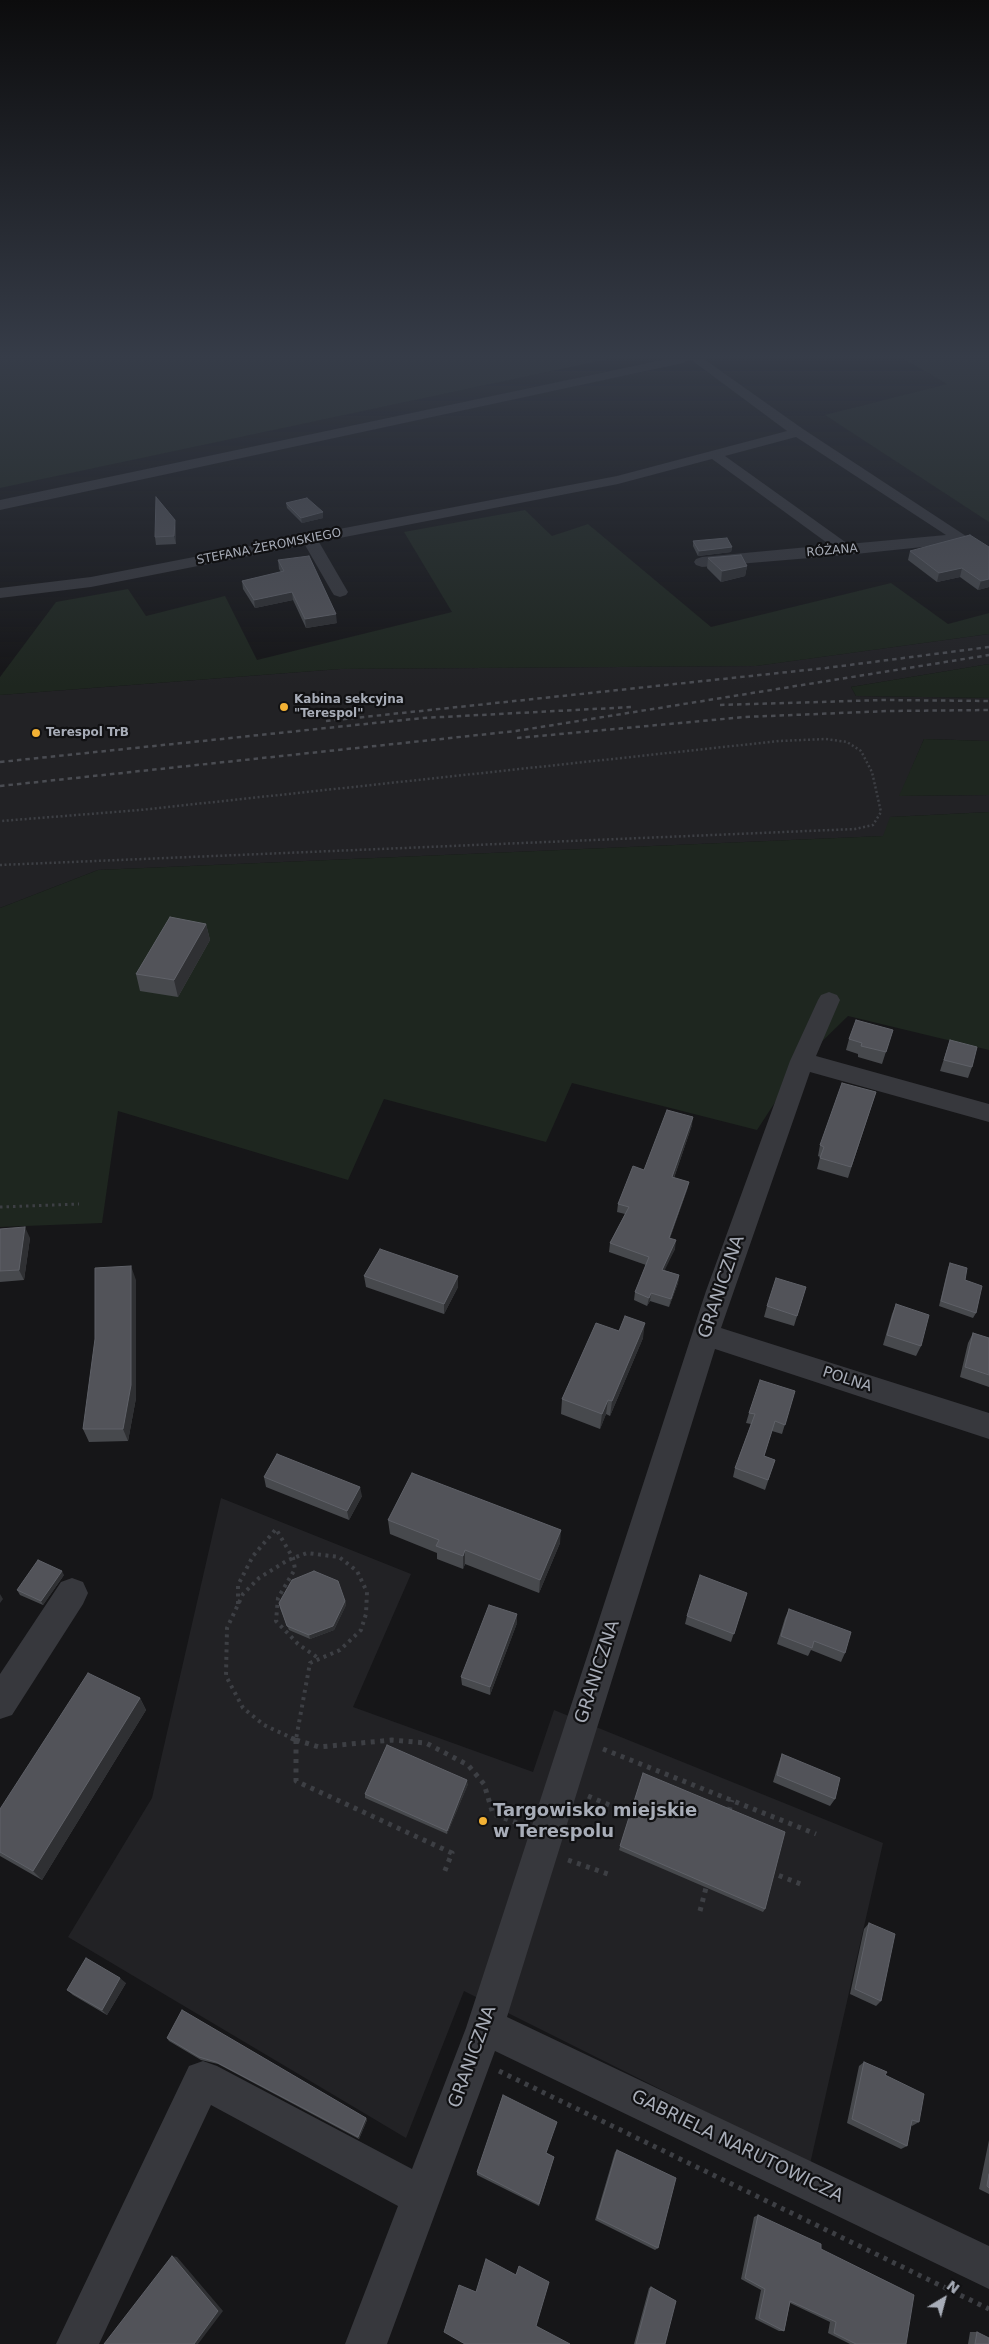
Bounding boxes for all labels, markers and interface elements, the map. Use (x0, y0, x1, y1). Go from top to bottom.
street label: STEFANA ŻEROMSKIEGO (196, 526, 342, 568)
street label: RÓŻANA (806, 542, 858, 560)
place label: Kabina sekcyjna "Terespol" (294, 693, 404, 721)
marker: Kabina sekcyjna "Terespol" (278, 701, 290, 713)
place label: Terespol TrB (46, 726, 129, 740)
marker: Terespol TrB (30, 727, 42, 739)
street label: GRANICZNA (694, 1233, 750, 1341)
street label: POLNA (820, 1364, 874, 1396)
street label: GRANICZNA (571, 1618, 625, 1726)
place label: Targowisko miejskie w Terespolu (493, 1800, 697, 1842)
marker: Targowisko miejskie w Terespolu (477, 1815, 489, 1827)
street label: GRANICZNA (444, 2003, 502, 2111)
street label: GABRIELA NARUTOWICZA (627, 2086, 847, 2208)
north arrow (919, 2274, 969, 2324)
text: N (944, 2277, 963, 2297)

